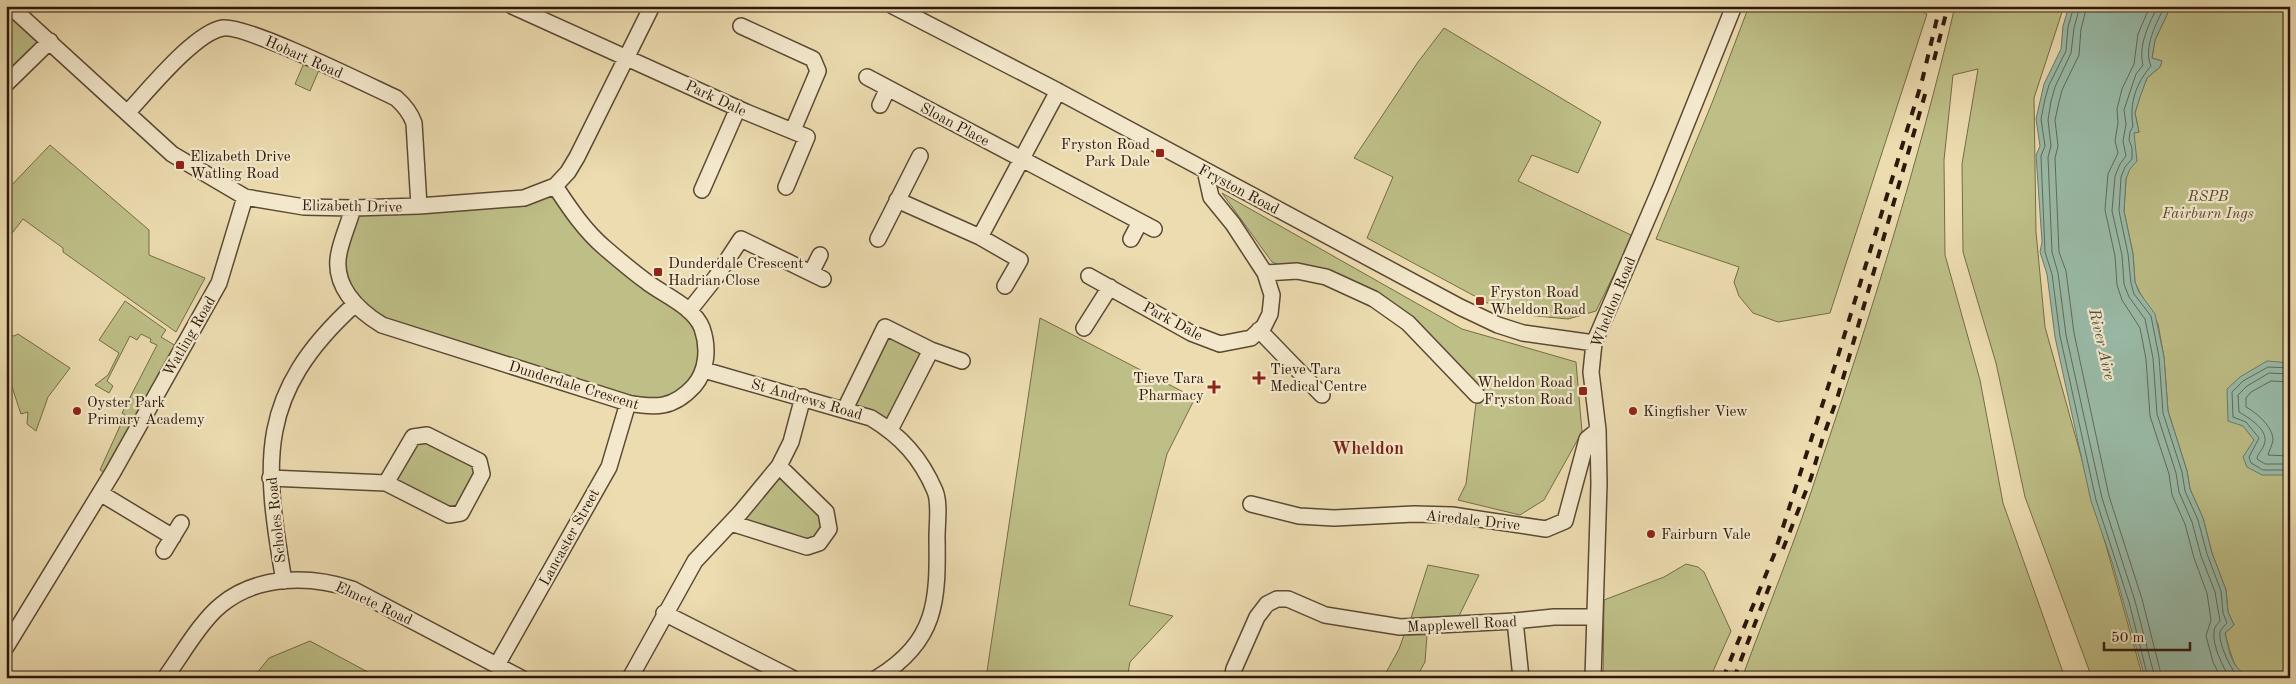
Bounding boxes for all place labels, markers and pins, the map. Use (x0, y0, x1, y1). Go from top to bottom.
place label: Fryston Road Park Dale (1061, 138, 1150, 170)
marker: Fryston Road Park Dale (1154, 147, 1166, 159)
place label: Elizabeth Drive Watling Road (190, 150, 291, 182)
marker: Elizabeth Drive Watling Road (174, 159, 186, 171)
place label: Dunderdale Crescent Hadrian Close (668, 257, 803, 289)
marker: Dunderdale Crescent Hadrian Close (652, 266, 664, 278)
place label: Fryston Road Wheldon Road (1490, 286, 1586, 318)
marker: Fryston Road Wheldon Road (1474, 295, 1486, 307)
place label: Tieve Tara Medical Centre (1270, 363, 1367, 395)
marker: Tieve Tara Medical Centre (1252, 371, 1266, 385)
place label: Tieve Tara Pharmacy (1133, 372, 1205, 404)
place label: Wheldon Road Fryston Road (1477, 376, 1573, 408)
marker: Tieve Tara Pharmacy (1208, 381, 1220, 393)
marker: Wheldon Road Fryston Road (1577, 385, 1589, 397)
place label: Oyster Park Primary Academy (87, 396, 205, 428)
marker: Oyster Park Primary Academy (71, 405, 83, 417)
marker: Kingfisher View (1627, 405, 1639, 417)
place label: Kingfisher View (1643, 405, 1748, 420)
marker: Fairburn Vale (1645, 528, 1657, 540)
place label: Fairburn Vale (1661, 528, 1751, 543)

